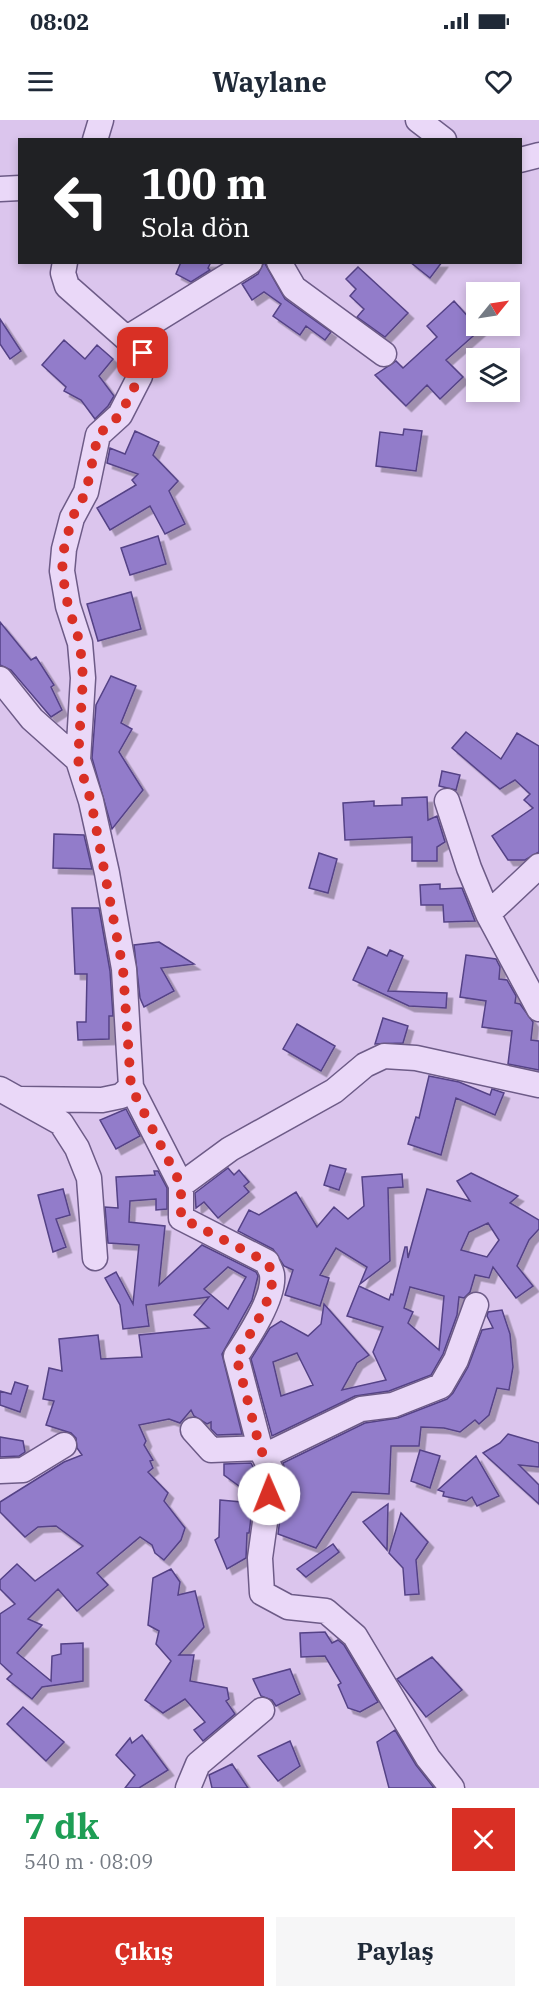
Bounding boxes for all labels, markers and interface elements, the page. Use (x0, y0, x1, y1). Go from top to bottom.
text: 08:02 (30, 7, 89, 36)
text: Waylane (212, 64, 327, 99)
icon: menu (24, 65, 57, 98)
icon: heart (482, 65, 515, 98)
text: 100 m (141, 156, 267, 211)
icon: left (42, 162, 120, 240)
text: Sola dön (141, 209, 250, 244)
north arrow (466, 282, 520, 336)
map controls (466, 282, 520, 402)
pin (117, 327, 168, 378)
icon: arrive (126, 336, 159, 369)
button: layers (466, 348, 520, 402)
position arrow (237, 1462, 301, 1526)
text: 7 dk (24, 1802, 99, 1849)
button: close (452, 1808, 515, 1871)
text: 540 m · 08:09 (24, 1848, 153, 1875)
button: Çıkış (24, 1917, 264, 1986)
button: Paylaş (276, 1917, 515, 1986)

